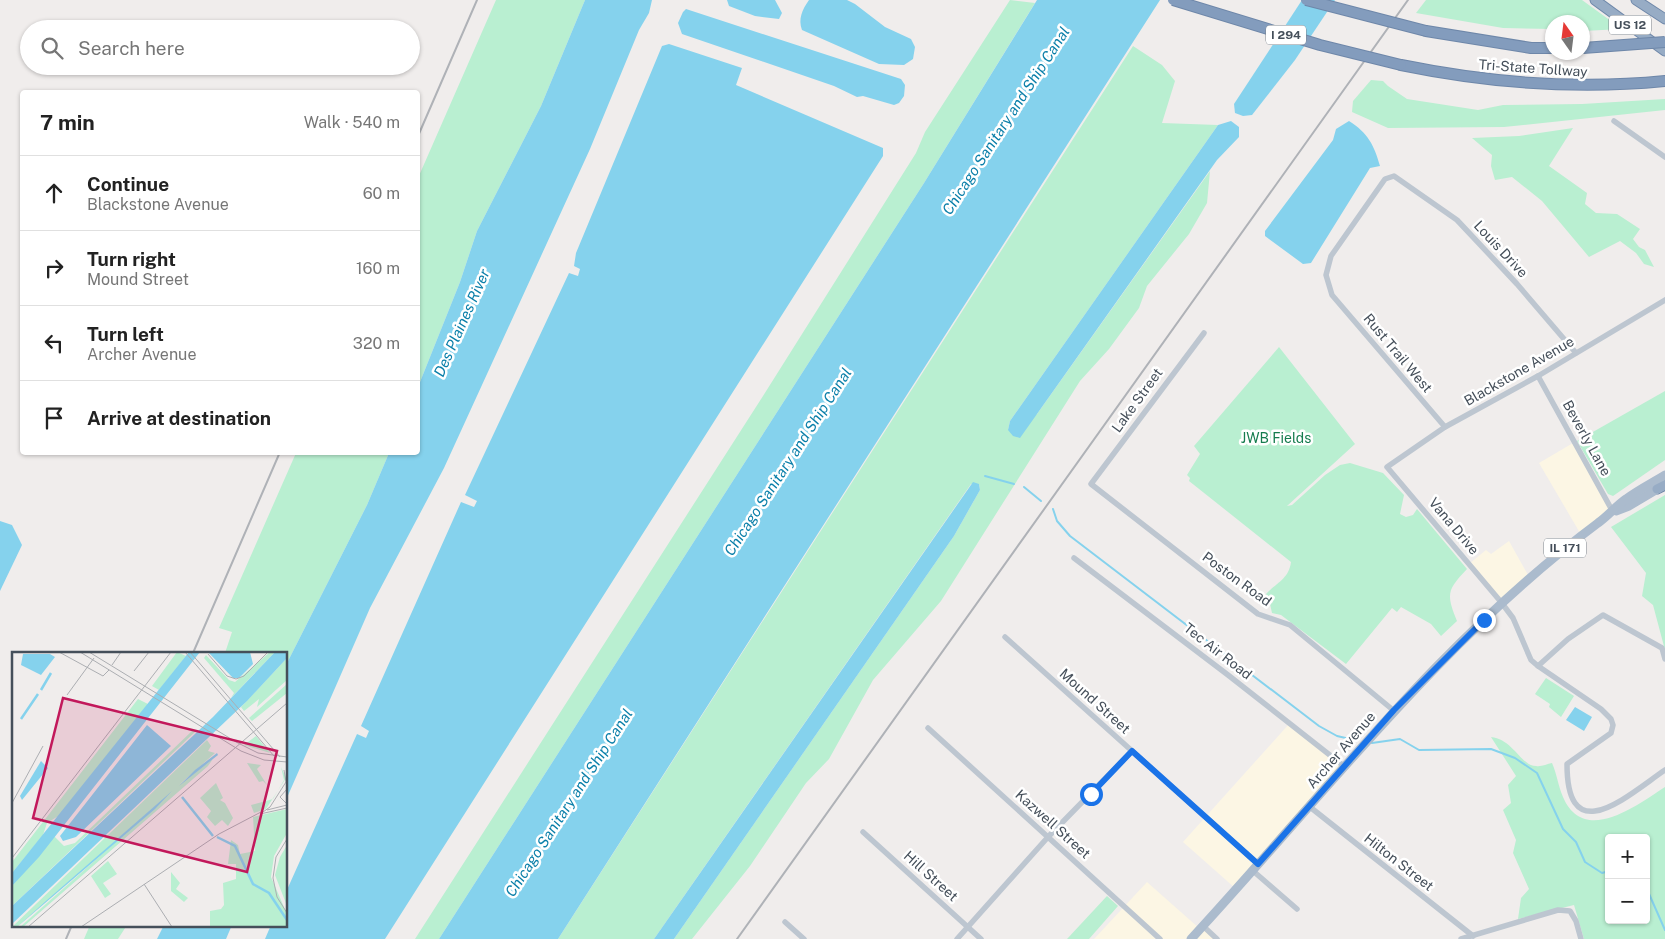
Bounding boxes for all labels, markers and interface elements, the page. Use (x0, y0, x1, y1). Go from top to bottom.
north arrow (1545, 15, 1590, 60)
road number: US 12 (1609, 16, 1651, 34)
search box (20, 20, 420, 75)
water label: Chicago Sanitary and Ship Canal (938, 24, 1073, 218)
road number: I 294 (1266, 26, 1306, 44)
icon: search (38, 34, 66, 62)
text: Search here (78, 37, 185, 59)
street label: Tri-State Tollway (1478, 56, 1589, 80)
text: 7 min (40, 110, 95, 135)
text: Walk · 540 m (304, 113, 400, 132)
text: Continue (87, 173, 169, 195)
icon: ahead (40, 179, 68, 207)
text: 60 m (363, 184, 400, 203)
text: Blackstone Avenue (87, 195, 229, 214)
street label: Louis Drive (1471, 217, 1531, 281)
text: Turn right (87, 248, 176, 270)
icon: right (40, 254, 68, 282)
text: 160 m (356, 259, 400, 278)
water label: Des Plaines River (430, 266, 493, 379)
text: Mound Street (87, 270, 189, 289)
street label: Rust Trail West (1360, 310, 1436, 396)
text: Turn left (87, 323, 164, 345)
icon: left (40, 329, 68, 357)
street label: Blackstone Avenue (1461, 333, 1577, 409)
text: 320 m (353, 334, 400, 353)
text: Archer Avenue (87, 345, 196, 364)
water label: Chicago Sanitary and Ship Canal (720, 365, 855, 559)
street label: Lake Street (1108, 365, 1166, 435)
street label: Beverly Lane (1560, 397, 1614, 479)
icon: arrive (40, 404, 68, 432)
text: Arrive at destination (87, 407, 271, 429)
park label: JWB Fields (1241, 430, 1311, 446)
street label: Vana Drive (1426, 494, 1482, 558)
road number: IL 171 (1544, 538, 1586, 558)
street label: Poston Road (1199, 549, 1275, 609)
route end (1473, 609, 1496, 632)
street label: Tec Air Road (1181, 620, 1255, 682)
inset map (12, 652, 288, 926)
street label: Mound Street (1057, 665, 1133, 737)
water label: Chicago Sanitary and Ship Canal (501, 706, 636, 900)
street label: Archer Avenue (1304, 709, 1379, 791)
route start (1080, 783, 1103, 806)
street label: Kazwell Street (1012, 786, 1094, 862)
street label: Hilton Street (1361, 830, 1437, 894)
map controls (1605, 834, 1650, 924)
button: + (1605, 834, 1650, 879)
street label: Hill Street (901, 848, 961, 904)
button: − (1605, 879, 1650, 924)

